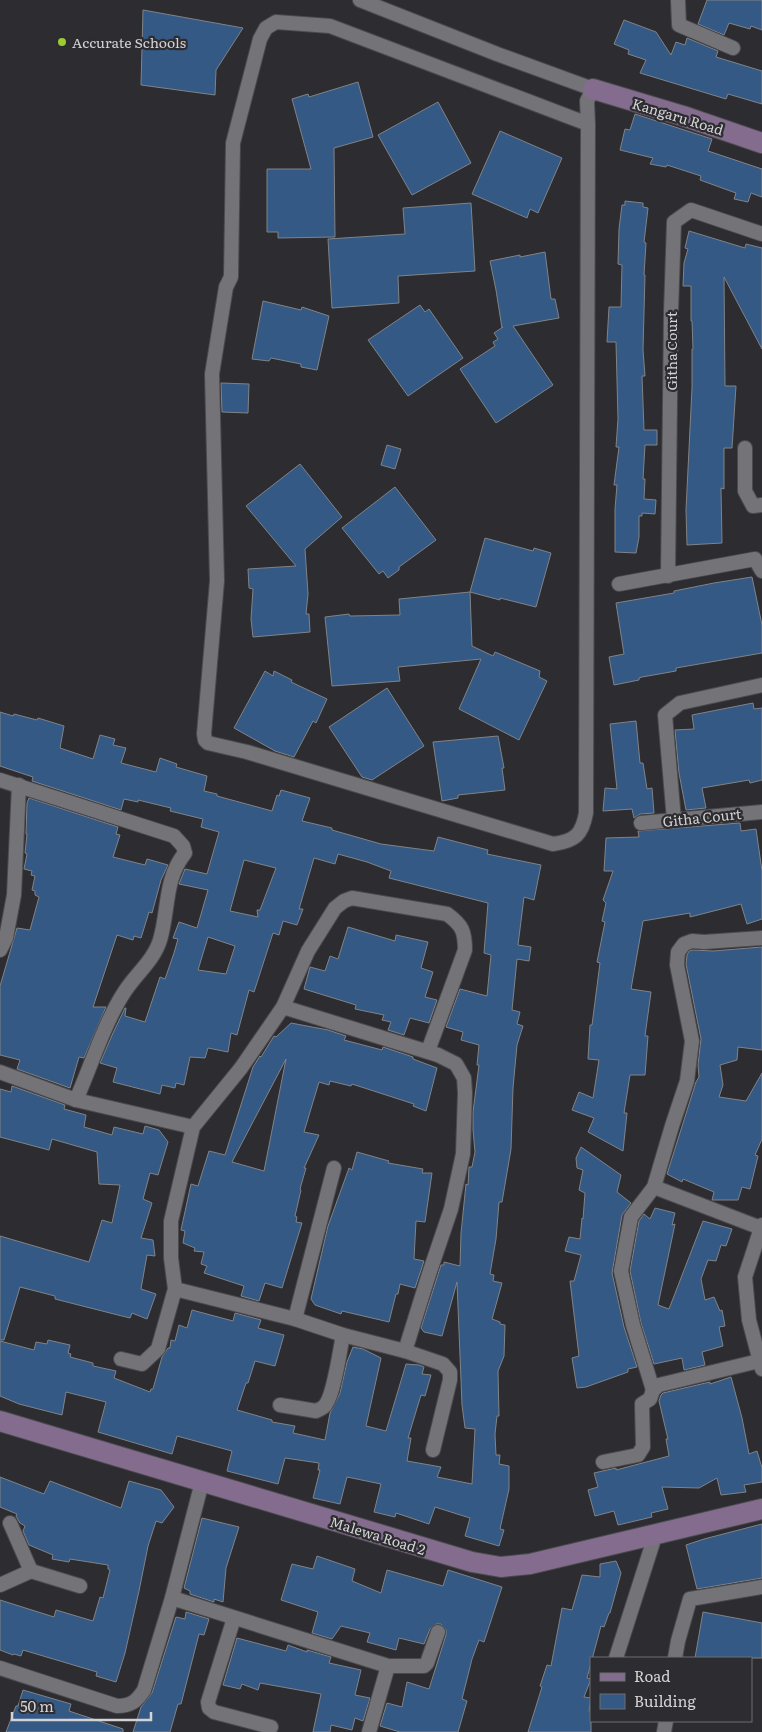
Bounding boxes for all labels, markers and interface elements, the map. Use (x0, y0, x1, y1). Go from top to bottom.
place label: Accurate Schools (72, 32, 186, 52)
marker: Accurate Schools (56, 36, 68, 48)
street label: Kangaru Road (630, 93, 726, 139)
street label: Githa Court (661, 311, 681, 391)
street label: Githa Court (662, 803, 743, 831)
street label: Malewa Road 2 (328, 1511, 428, 1559)
legend (590, 1657, 752, 1722)
text: Road (634, 1664, 670, 1687)
text: Building (634, 1689, 696, 1712)
scale bar (12, 1690, 151, 1722)
text: 50 m (20, 1694, 54, 1717)

